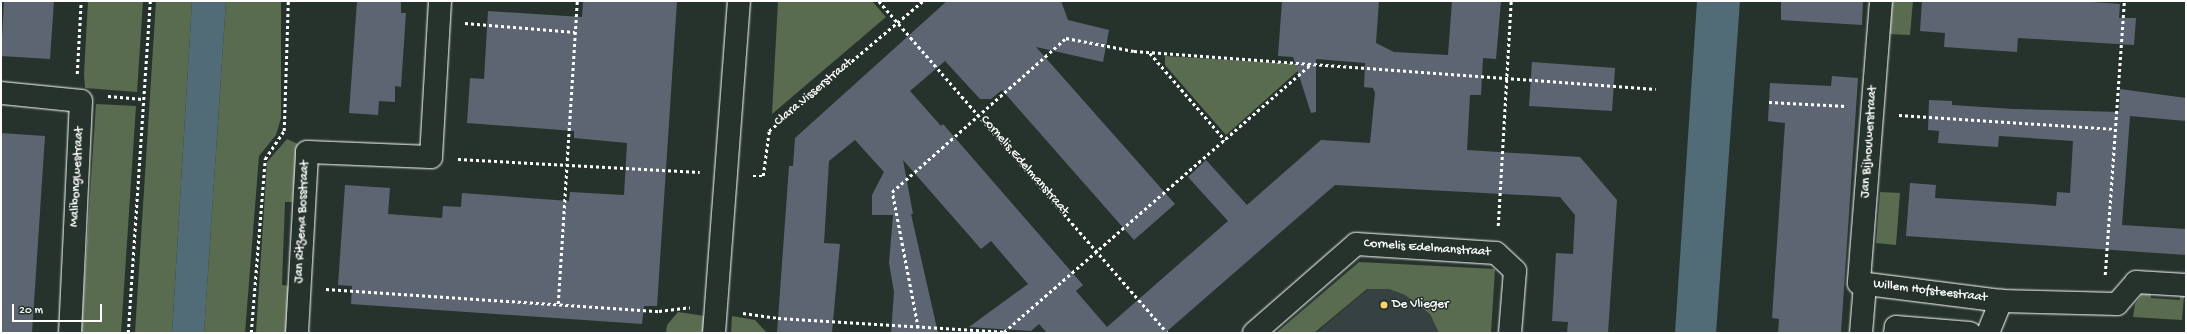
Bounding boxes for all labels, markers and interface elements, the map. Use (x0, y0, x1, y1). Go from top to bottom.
street label: Clara Visserstraat (772, 56, 856, 130)
street label: Jan Bijhouwerstraat (1858, 85, 1882, 199)
street label: Cornelis Edelmanstraat (976, 113, 1072, 219)
street label: Malibongwestraat (68, 127, 88, 227)
street label: Jan Ritzema Bosstraat (292, 160, 314, 284)
street label: Cornelis Edelmanstraat (1363, 237, 1491, 261)
street label: Willem Hofsteestraat (1872, 277, 1988, 307)
scale bar (14, 296, 104, 322)
place label: De Vlieger (1392, 297, 1449, 313)
marker: De Vlieger (1379, 300, 1389, 310)
text: 20 m (19, 304, 43, 318)

